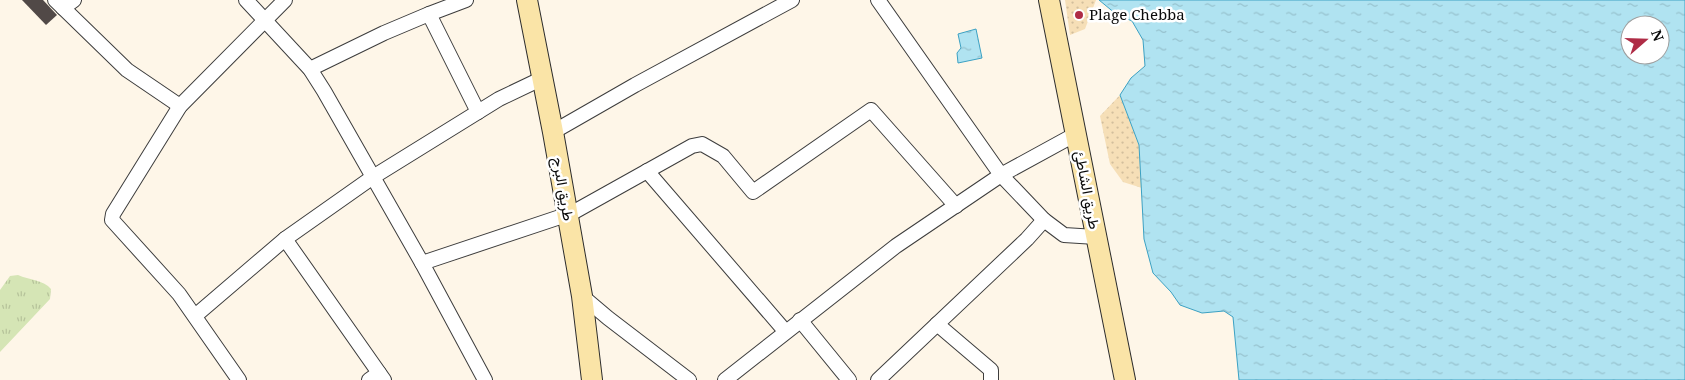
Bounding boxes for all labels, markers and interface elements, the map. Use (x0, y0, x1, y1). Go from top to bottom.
place label: Plage Chebba (1089, 4, 1185, 24)
marker: Plage Chebba (1073, 9, 1085, 21)
north arrow (1620, 15, 1670, 65)
text: N (1647, 27, 1669, 44)
street label: طريق الشاطئ (1070, 149, 1105, 231)
street label: طريق البرج (547, 155, 579, 223)

